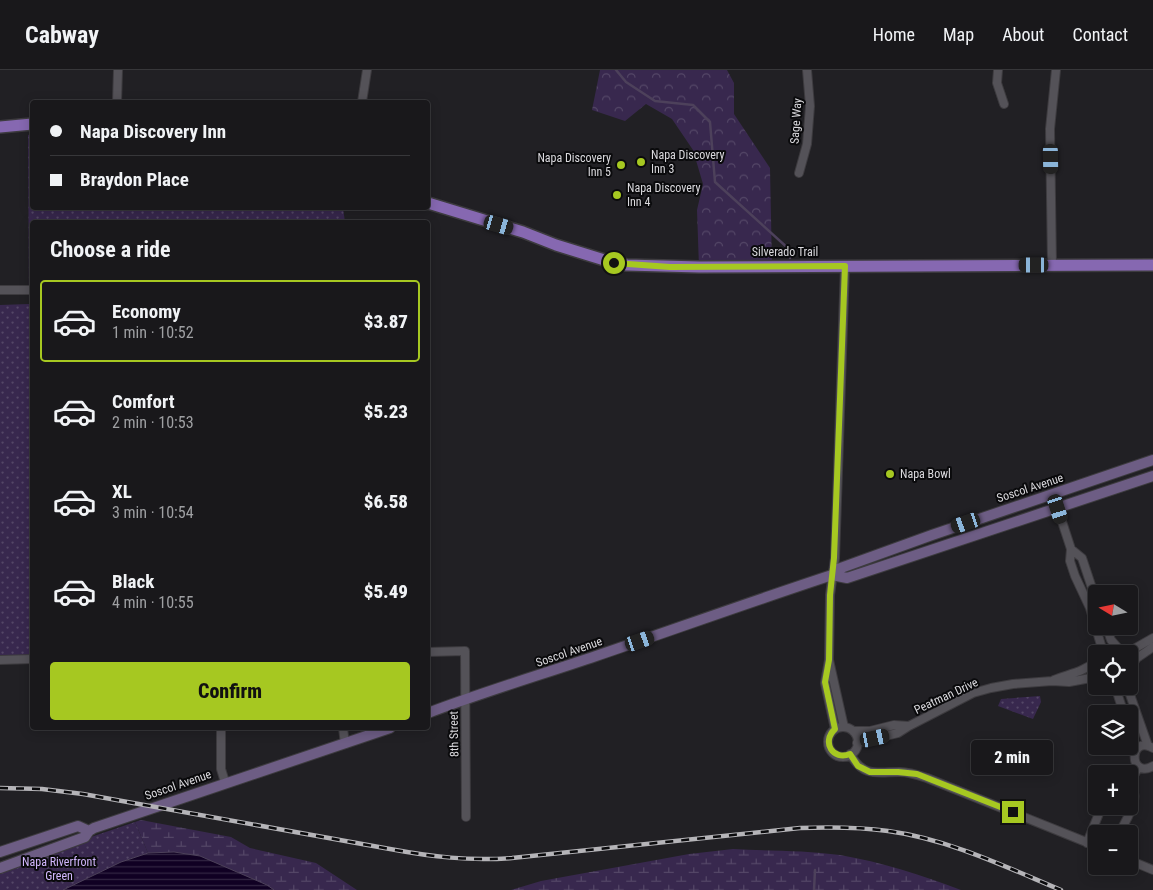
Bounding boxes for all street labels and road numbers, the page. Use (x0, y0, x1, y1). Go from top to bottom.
street label: Sage Way (787, 98, 805, 144)
street label: Silverado Trail (752, 245, 818, 259)
street label: Soscol Avenue (995, 471, 1065, 505)
street label: Soscol Avenue (534, 634, 604, 670)
street label: Peatman Drive (912, 675, 980, 717)
street label: 8th Street (447, 710, 461, 757)
street label: Soscol Avenue (143, 767, 213, 803)

